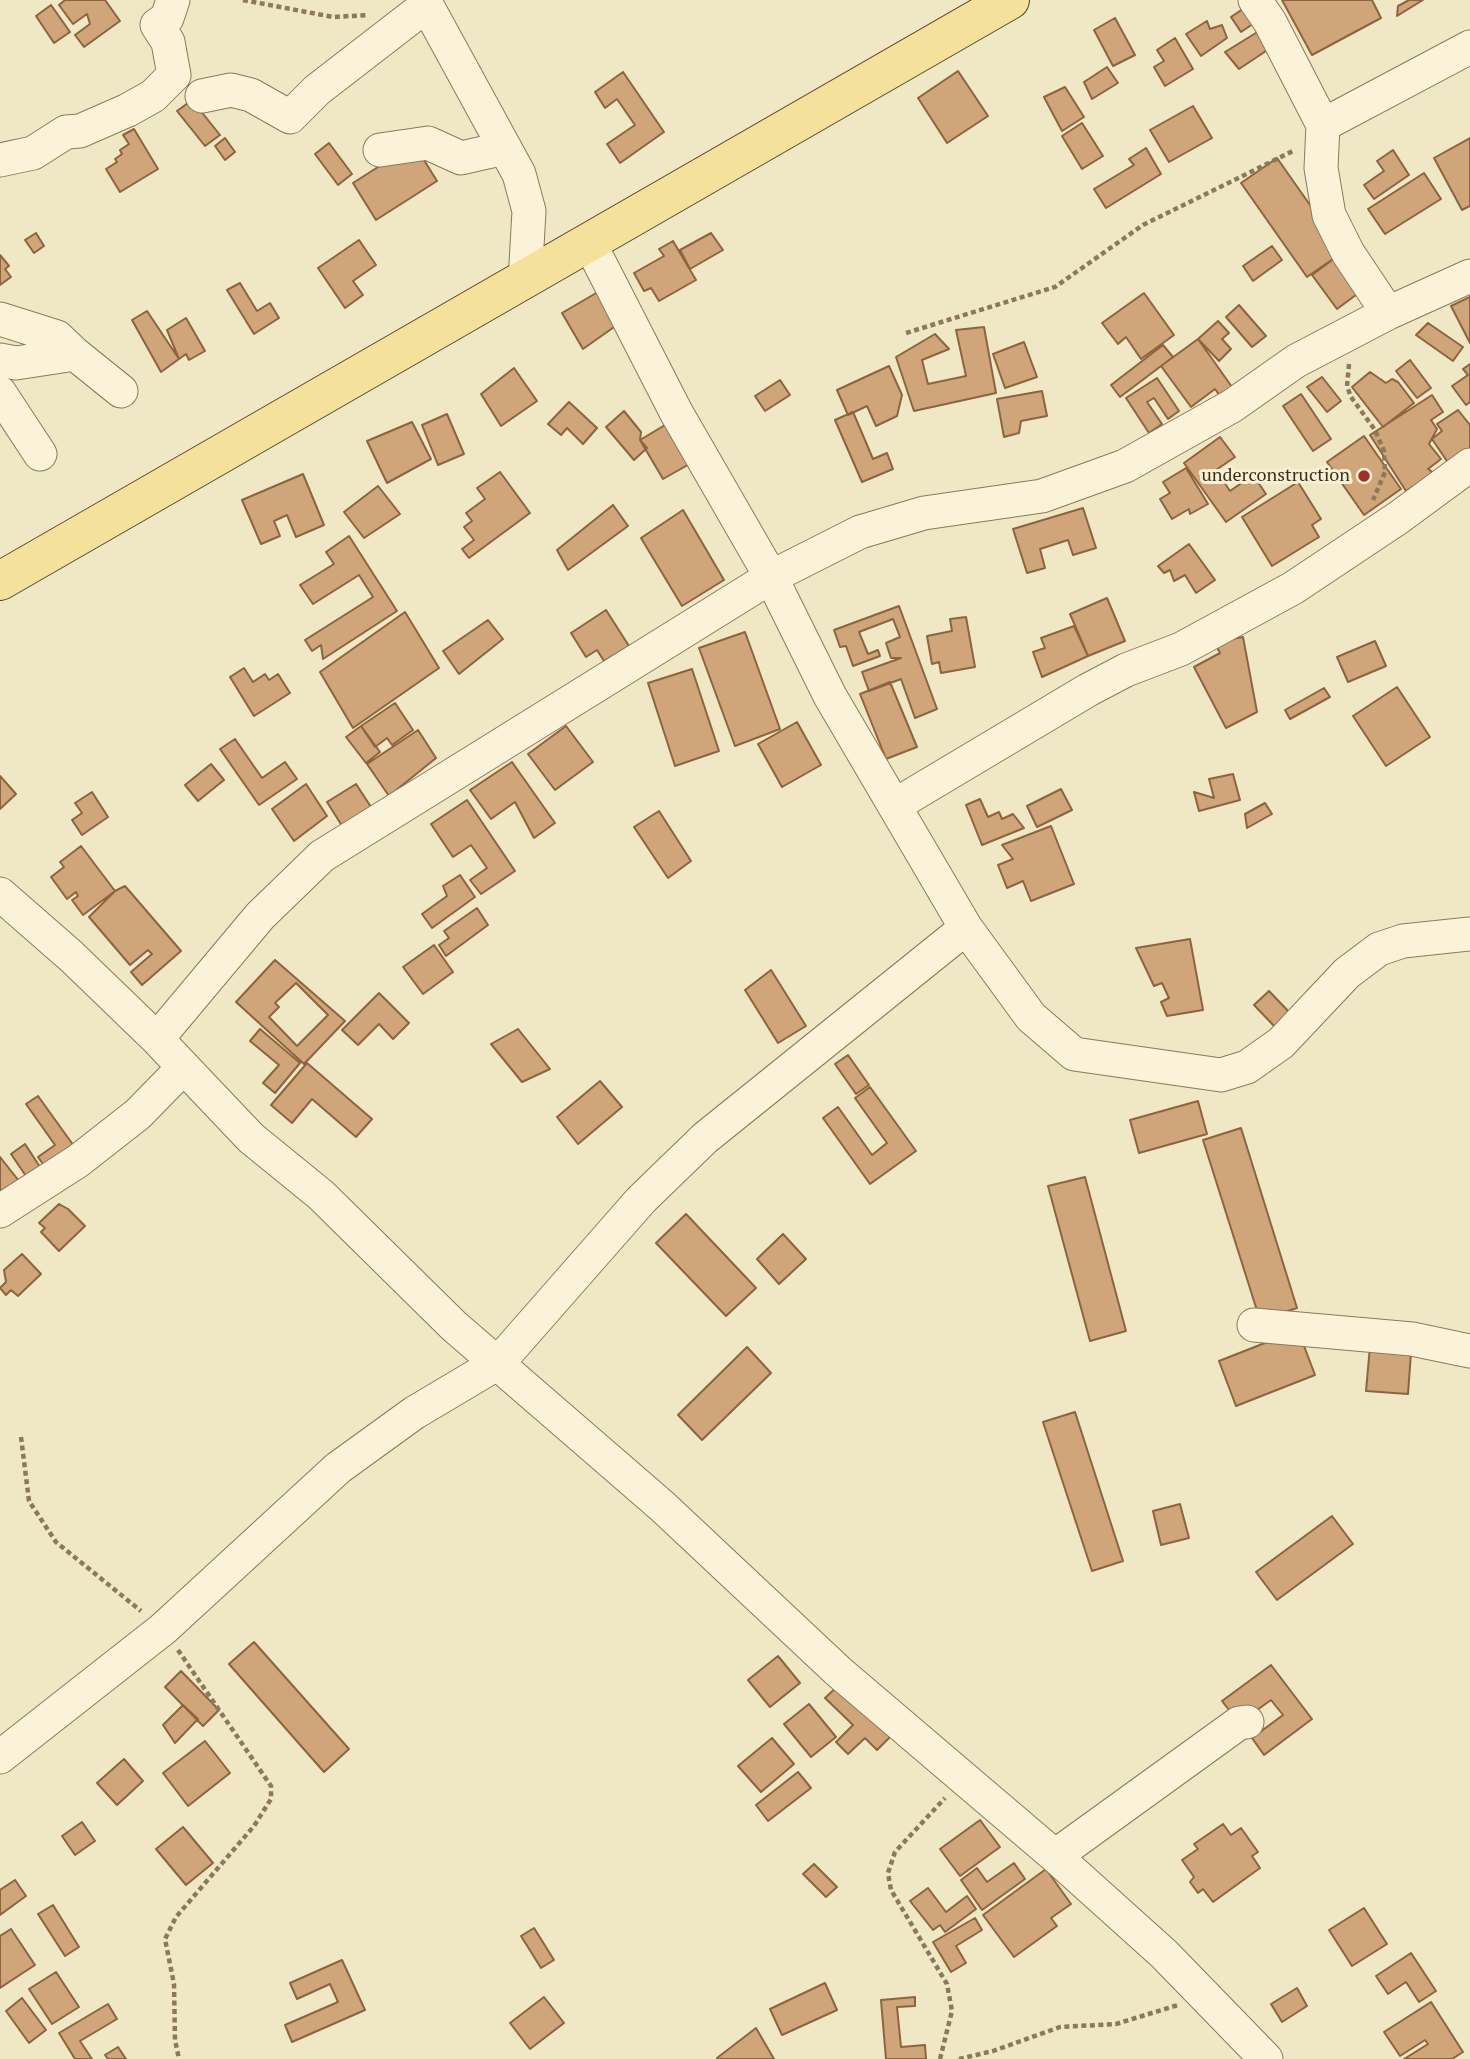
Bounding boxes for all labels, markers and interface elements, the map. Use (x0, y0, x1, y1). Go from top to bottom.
place label: underconstruction (1201, 465, 1350, 487)
marker: underconstruction (1356, 468, 1372, 484)

